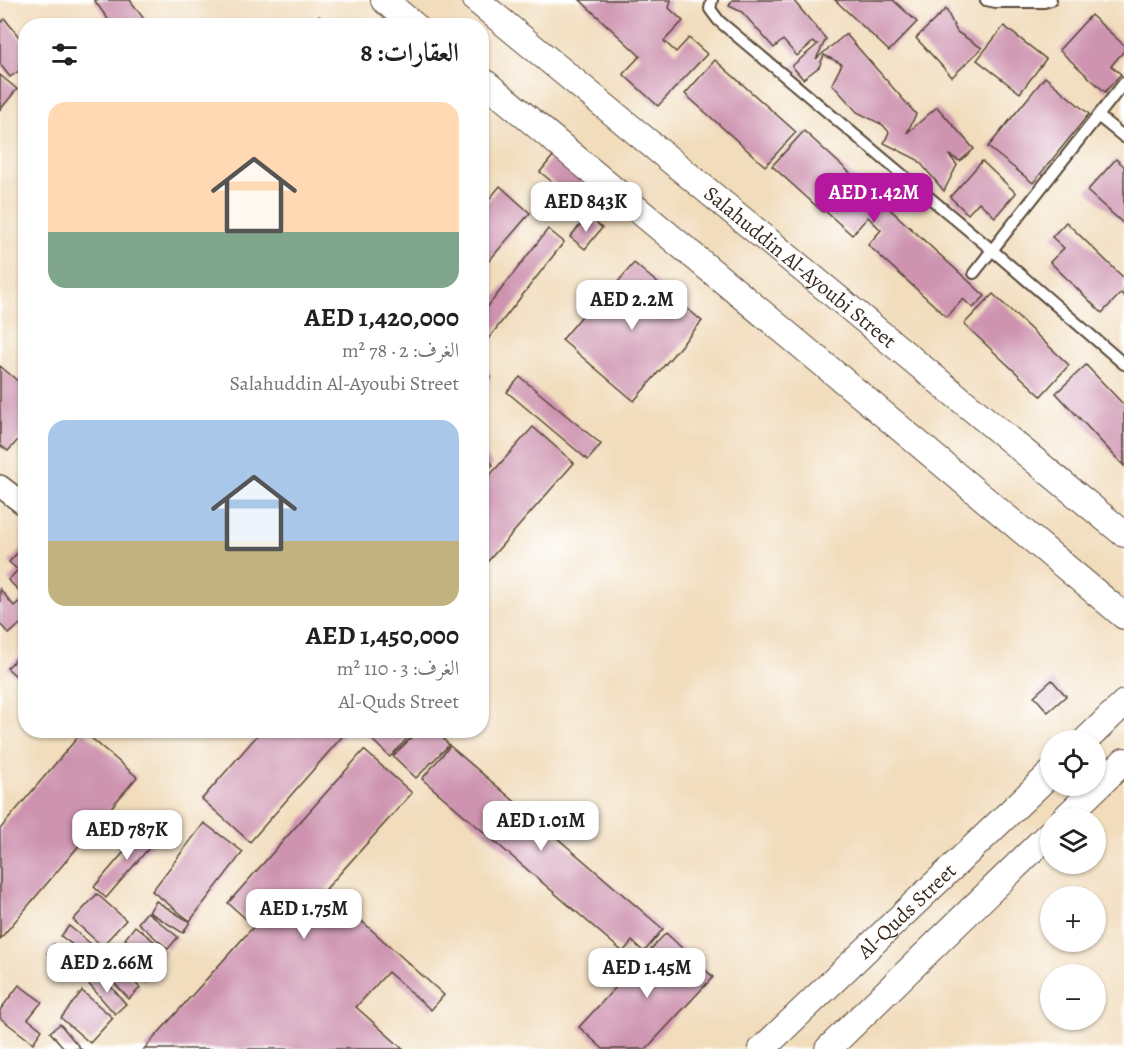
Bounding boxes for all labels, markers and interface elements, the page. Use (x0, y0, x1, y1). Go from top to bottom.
text: العقارات: 8 (360, 35, 459, 70)
icon: filters (48, 38, 81, 71)
icon: home (200, 141, 308, 249)
pin: AED 1.42M (805, 173, 943, 224)
text: AED 1.42M (829, 179, 919, 206)
street label: Salahuddin Al-Ayoubi Street (698, 180, 902, 355)
pin: AED 843K (524, 182, 648, 233)
text: AED 843K (545, 188, 627, 215)
pin: AED 2.2M (570, 280, 694, 331)
text: AED 2.2M (590, 286, 674, 313)
text: AED 1,420,000 (304, 300, 459, 335)
text: الغرف: 2 · 78 m² (342, 337, 459, 364)
text: Salahuddin Al-Ayoubi Street (229, 370, 459, 397)
icon: home (200, 459, 308, 567)
text: AED 1,450,000 (306, 618, 459, 653)
text: الغرف: 3 · 110 m² (337, 655, 459, 682)
text: Al-Quds Street (339, 688, 459, 715)
map controls (1040, 730, 1106, 1030)
button: locate (1040, 730, 1106, 796)
pin: AED 1.01M (472, 801, 610, 852)
text: AED 1.01M (497, 807, 585, 834)
button: layers (1040, 808, 1106, 874)
pin: AED 787K (65, 810, 189, 861)
text: AED 787K (86, 816, 168, 843)
street label: Al-Quds Street (850, 857, 962, 965)
button: + (1040, 886, 1106, 952)
pin: AED 1.75M (235, 889, 373, 940)
text: AED 1.75M (260, 895, 348, 922)
pin: AED 2.66M (38, 943, 176, 994)
pin: AED 1.45M (578, 948, 716, 999)
text: AED 2.66M (61, 949, 153, 976)
text: AED 1.45M (602, 954, 692, 981)
button: − (1040, 964, 1106, 1030)

